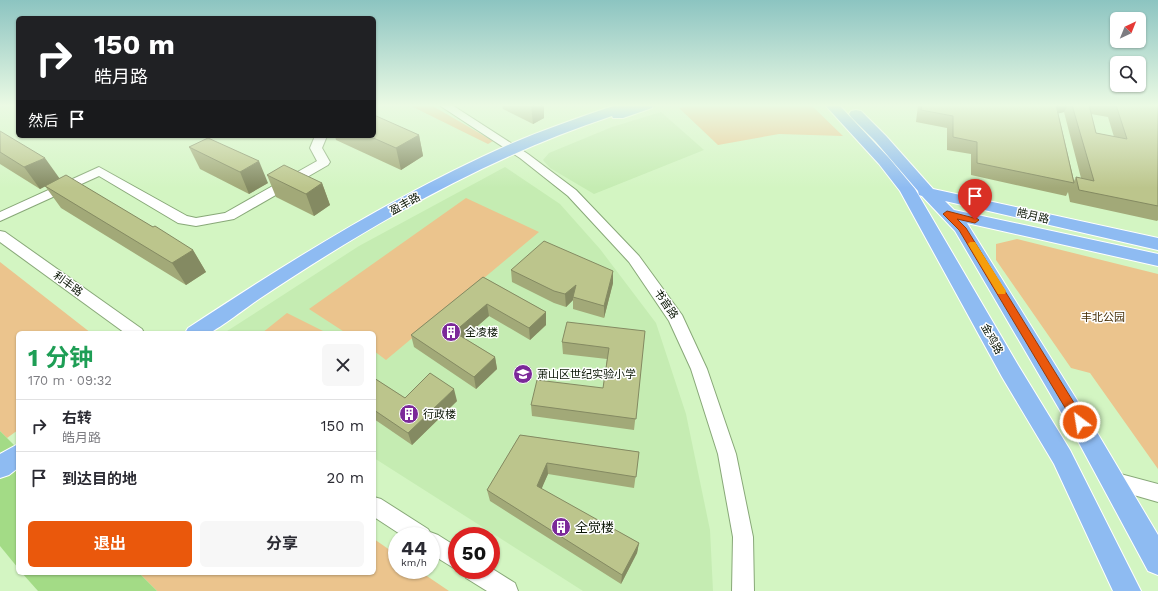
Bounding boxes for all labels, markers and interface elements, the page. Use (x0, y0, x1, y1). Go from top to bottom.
north arrow (1110, 12, 1146, 48)
map controls (1110, 12, 1146, 92)
text: 150 m (94, 28, 175, 61)
icon: right (28, 32, 80, 84)
button: search (1110, 56, 1146, 92)
text: 皓月路 (94, 66, 148, 87)
icon: arrive (66, 108, 88, 130)
text: 然后 (28, 112, 58, 130)
pin (958, 179, 992, 220)
icon: arrive (964, 185, 986, 207)
street label: 盈丰路 (387, 190, 423, 218)
street label: 皓月路 (1015, 206, 1051, 226)
street label: 利丰路 (51, 269, 85, 299)
street label: 书音路 (651, 287, 681, 321)
park label: 丰北公园 (1081, 311, 1125, 324)
building icon: 全凌楼 (440, 321, 462, 343)
street label: 金鸡路 (978, 321, 1006, 357)
place label: 全凌楼 (465, 326, 498, 339)
text: 1 分钟 (28, 344, 93, 372)
button: close (322, 344, 364, 386)
school or university icon: 萧山区世纪实验小学 (512, 363, 534, 385)
place label: 萧山区世纪实验小学 (537, 368, 636, 381)
text: 170 m · 09:32 (28, 373, 112, 388)
position arrow (1059, 401, 1101, 443)
building icon: 行政楼 (398, 403, 420, 425)
place label: 行政楼 (423, 408, 456, 421)
text: 右转 (62, 409, 92, 427)
icon: right (28, 415, 50, 437)
text: 150 m (321, 417, 364, 435)
text: 皓月路 (62, 430, 101, 445)
icon: arrive (28, 467, 50, 489)
text: 20 m (327, 469, 364, 487)
text: 到达目的地 (62, 470, 137, 488)
building icon: 全觉楼 (550, 516, 572, 538)
place label: 全觉楼 (575, 520, 614, 535)
button: 退出 (28, 521, 192, 567)
button: 分享 (200, 521, 364, 567)
speed limit sign: 50 (448, 527, 500, 579)
text: 44 (401, 536, 427, 560)
text: km/h (401, 557, 427, 568)

